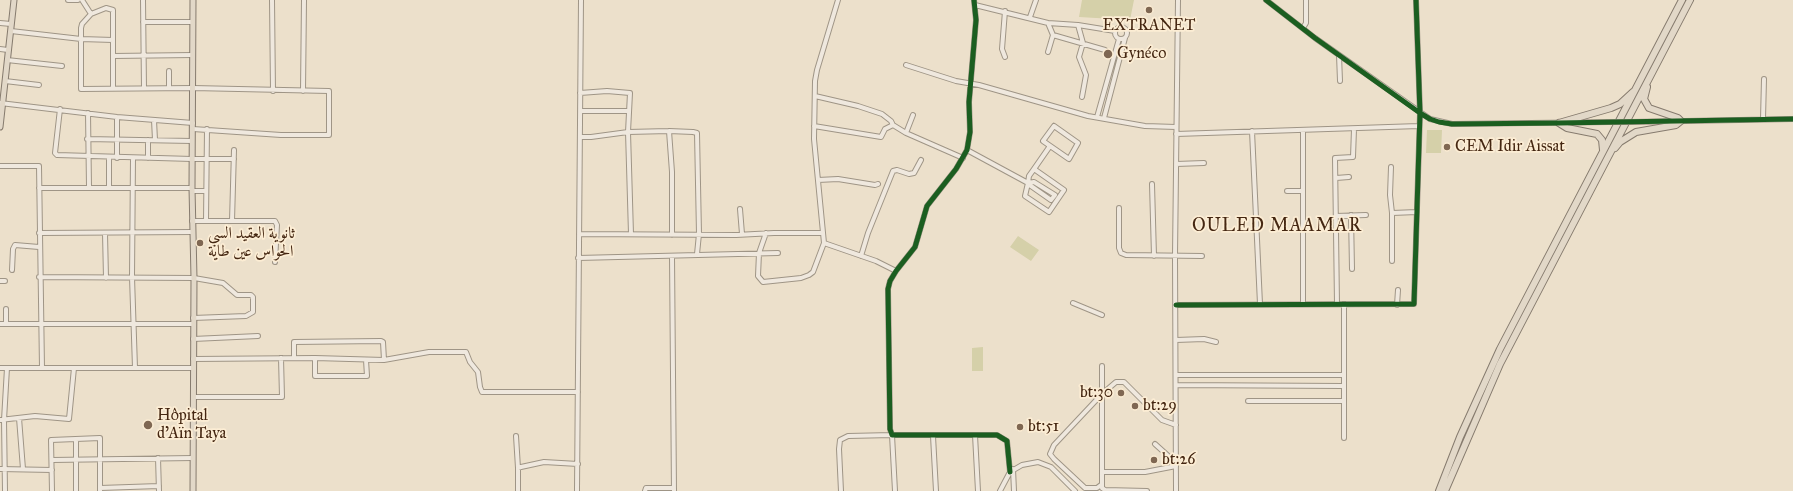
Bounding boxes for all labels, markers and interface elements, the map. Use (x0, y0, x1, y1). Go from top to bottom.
marker: EXTRANET (1144, 5, 1154, 15)
place label: EXTRANET (1103, 16, 1195, 36)
place label: Gynéco (1117, 44, 1166, 64)
marker: Gynéco (1102, 48, 1114, 60)
place label: CEM Idir Aissat (1455, 137, 1565, 157)
marker: CEM Idir Aissat (1442, 142, 1452, 152)
district label: OULED MAAMAR (1192, 216, 1362, 238)
place label: ثانوية العقيد السي الحواس عين طاية (208, 224, 295, 262)
marker: ثانوية العقيد السي الحواس عين طاية (195, 238, 205, 248)
place label: bt:30 (1080, 383, 1113, 403)
marker: bt:30 (1116, 388, 1126, 398)
place label: bt:29 (1143, 396, 1177, 416)
marker: bt:29 (1130, 401, 1140, 411)
place label: Hôpital d'Aïn Taya (157, 406, 226, 444)
place label: bt:51 (1028, 417, 1059, 437)
marker: Hôpital d'Aïn Taya (142, 419, 154, 431)
marker: bt:51 (1015, 422, 1025, 432)
place label: bt:26 (1162, 450, 1196, 470)
marker: bt:26 (1149, 455, 1159, 465)

